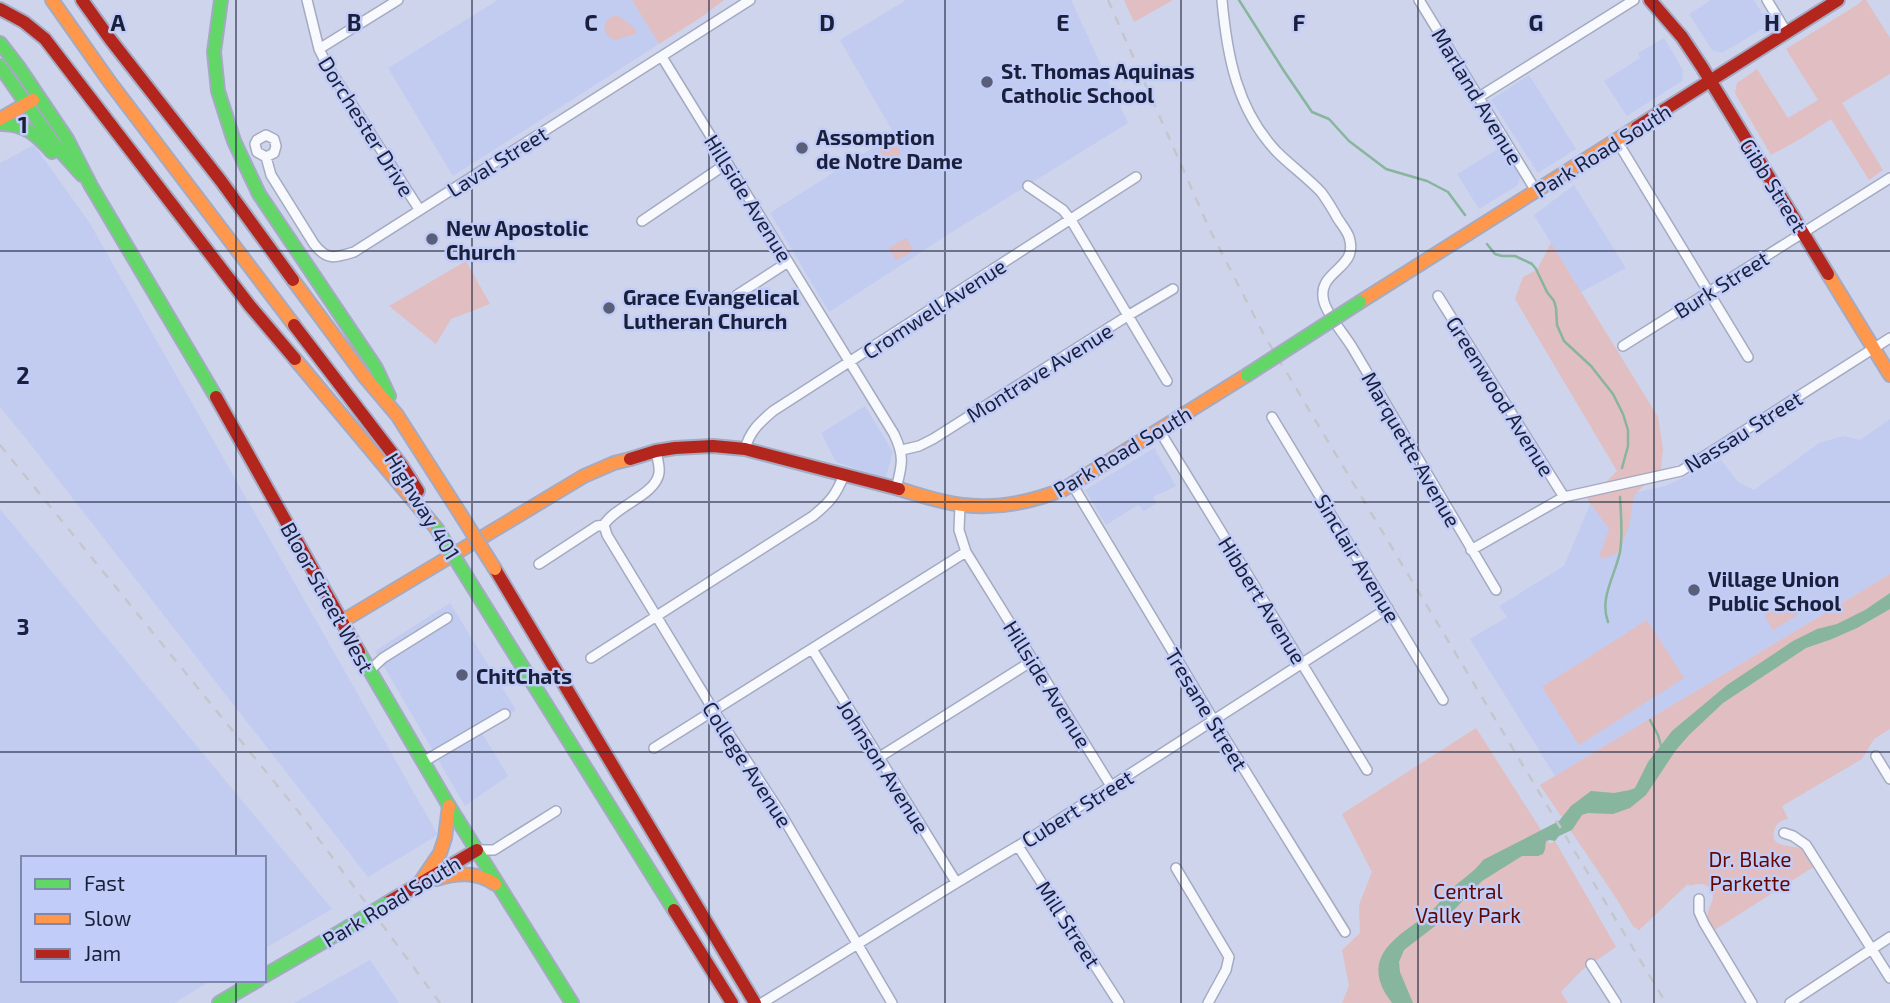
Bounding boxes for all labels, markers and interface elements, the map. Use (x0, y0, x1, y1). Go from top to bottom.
text: A (110, 8, 126, 36)
text: B (347, 8, 361, 36)
text: C (584, 8, 598, 36)
text: D (819, 8, 835, 36)
text: E (1056, 8, 1070, 36)
text: F (1293, 8, 1306, 36)
text: G (1529, 8, 1543, 36)
text: H (1764, 8, 1780, 36)
street label: Marland Avenue (1427, 23, 1529, 169)
street label: Dorchester Drive (314, 51, 420, 201)
place label: St. Thomas Aquinas Catholic School (1001, 58, 1195, 107)
marker: St. Thomas Aquinas Catholic School (979, 74, 995, 90)
street label: Park Road South (1529, 98, 1675, 202)
text: 1 (18, 110, 28, 138)
street label: Laval Street (442, 120, 552, 202)
place label: Assomption de Notre Dame (816, 124, 963, 173)
street label: Hillside Avenue (700, 130, 798, 266)
street label: Gibb Street (1735, 134, 1813, 236)
marker: Assomption de Notre Dame (794, 140, 810, 156)
place label: New Apostolic Church (446, 215, 589, 264)
marker: New Apostolic Church (424, 231, 440, 247)
street label: Burk Street (1669, 245, 1773, 323)
street label: Cromwell Avenue (858, 252, 1010, 364)
place label: Grace Evangelical Lutheran Church (623, 284, 799, 333)
marker: Grace Evangelical Lutheran Church (601, 300, 617, 316)
street label: Greenwood Avenue (1442, 311, 1560, 481)
street label: Montrave Avenue (961, 317, 1117, 427)
text: 2 (16, 361, 30, 389)
street label: Marquette Avenue (1357, 367, 1467, 531)
street label: Nassau Street (1679, 385, 1807, 477)
street label: Park Road South (1049, 400, 1195, 502)
street label: Highway 401 (380, 448, 466, 564)
street label: Sinclair Avenue (1310, 489, 1406, 627)
street label: Bloor Street West (276, 517, 380, 677)
street label: Hibbert Avenue (1214, 532, 1312, 668)
place label: Village Union Public School (1708, 566, 1841, 615)
marker: Village Union Public School (1686, 582, 1702, 598)
text: 3 (16, 612, 30, 640)
street label: Hillside Avenue (999, 616, 1097, 752)
street label: Tresane Street (1161, 643, 1253, 775)
place label: ChitChats (476, 663, 572, 688)
marker: ChitChats (454, 667, 470, 683)
street label: Johnson Avenue (833, 695, 935, 837)
street label: College Avenue (698, 696, 798, 832)
street label: Cubert Street (1017, 764, 1137, 852)
park label: Dr. Blake Parkette (1708, 846, 1792, 895)
street label: Park Road South (318, 850, 464, 952)
legend (21, 856, 266, 982)
text: Fast (84, 870, 125, 895)
street label: Mill Street (1032, 876, 1106, 972)
park label: Central Valley Park (1415, 878, 1521, 927)
text: Slow (84, 905, 131, 930)
text: Jam (84, 940, 121, 965)

